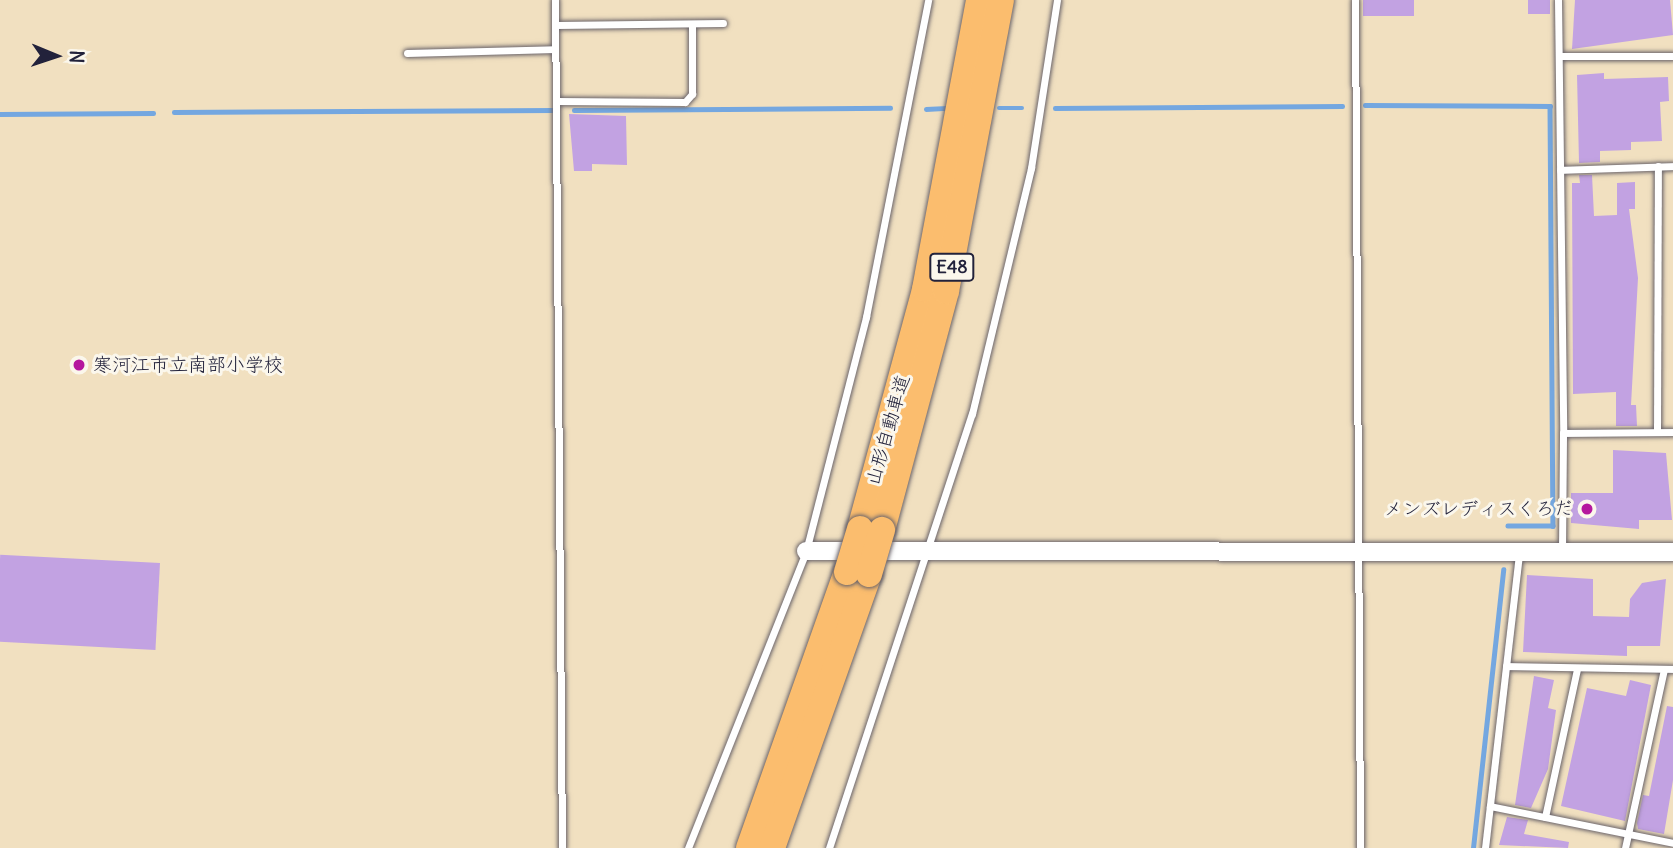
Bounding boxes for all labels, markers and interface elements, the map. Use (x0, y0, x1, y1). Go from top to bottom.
north arrow (21, 21, 91, 91)
text: N (65, 50, 89, 64)
road number: E48 (929, 253, 975, 282)
place label: 寒河江市立南部小学校 (93, 354, 283, 376)
marker: 寒河江市立南部小学校 (71, 357, 87, 373)
street label: 山形自動車道 (861, 372, 915, 488)
place label: メンズレディスくろだ (1383, 498, 1573, 520)
marker: メンズレディスくろだ (1579, 501, 1595, 517)

